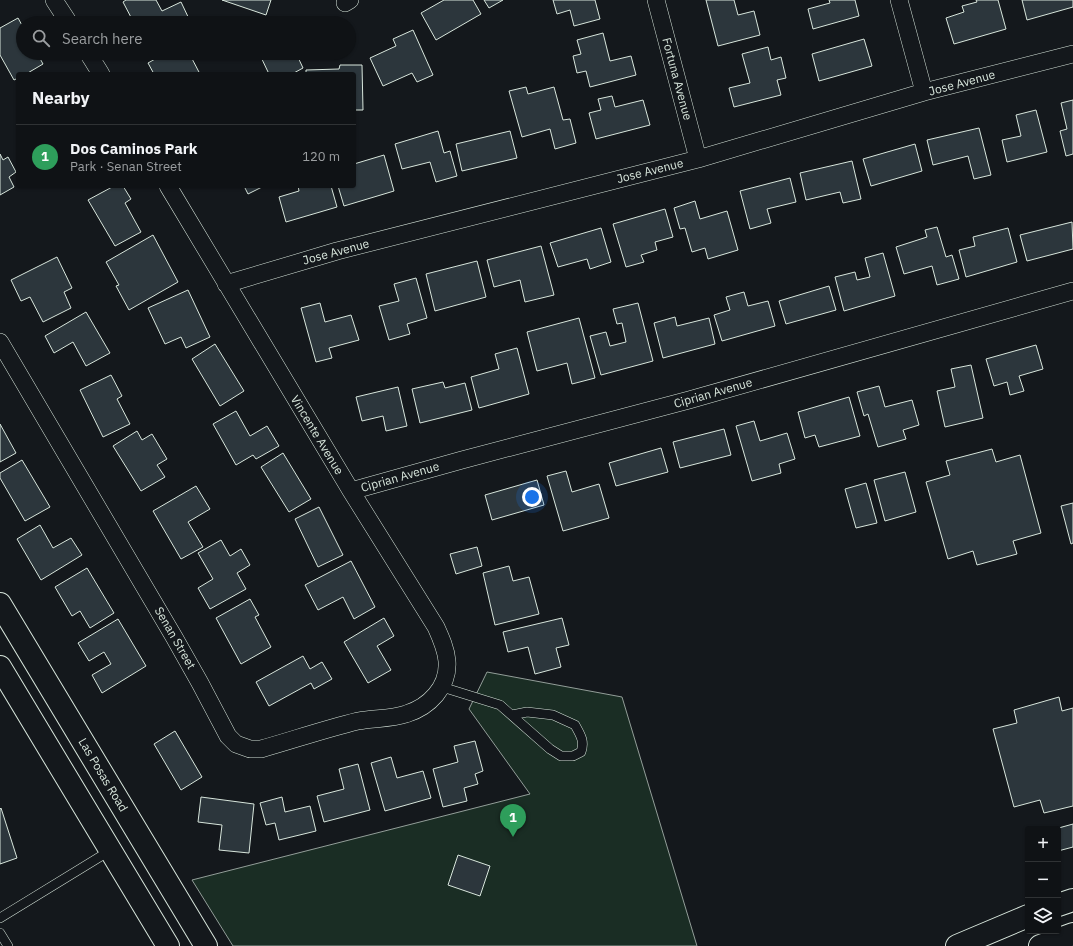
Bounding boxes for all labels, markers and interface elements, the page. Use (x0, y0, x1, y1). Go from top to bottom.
search box (16, 16, 356, 60)
icon: search (30, 27, 52, 49)
text: Search here (62, 29, 142, 48)
street label: Fortuna Avenue (659, 36, 696, 122)
street label: Jose Avenue (927, 66, 997, 99)
text: Nearby (32, 87, 90, 109)
text: Dos Caminos Park (70, 139, 197, 158)
text: 1 (41, 148, 49, 165)
text: 120 m (302, 148, 340, 165)
street label: Jose Avenue (615, 155, 685, 186)
text: Park · Senan Street (70, 158, 182, 175)
street label: Jose Avenue (301, 235, 371, 268)
street label: Ciprian Avenue (672, 374, 754, 411)
street label: Vincente Avenue (288, 392, 347, 478)
street label: Ciprian Avenue (359, 458, 441, 495)
your location (522, 487, 542, 507)
street label: Senan Street (152, 604, 199, 672)
street label: Las Posas Road (76, 735, 131, 814)
pin: 1 (500, 804, 526, 837)
map controls (1025, 826, 1061, 934)
button: + (1025, 826, 1061, 862)
button: − (1025, 862, 1061, 898)
button: layers (1025, 898, 1061, 934)

